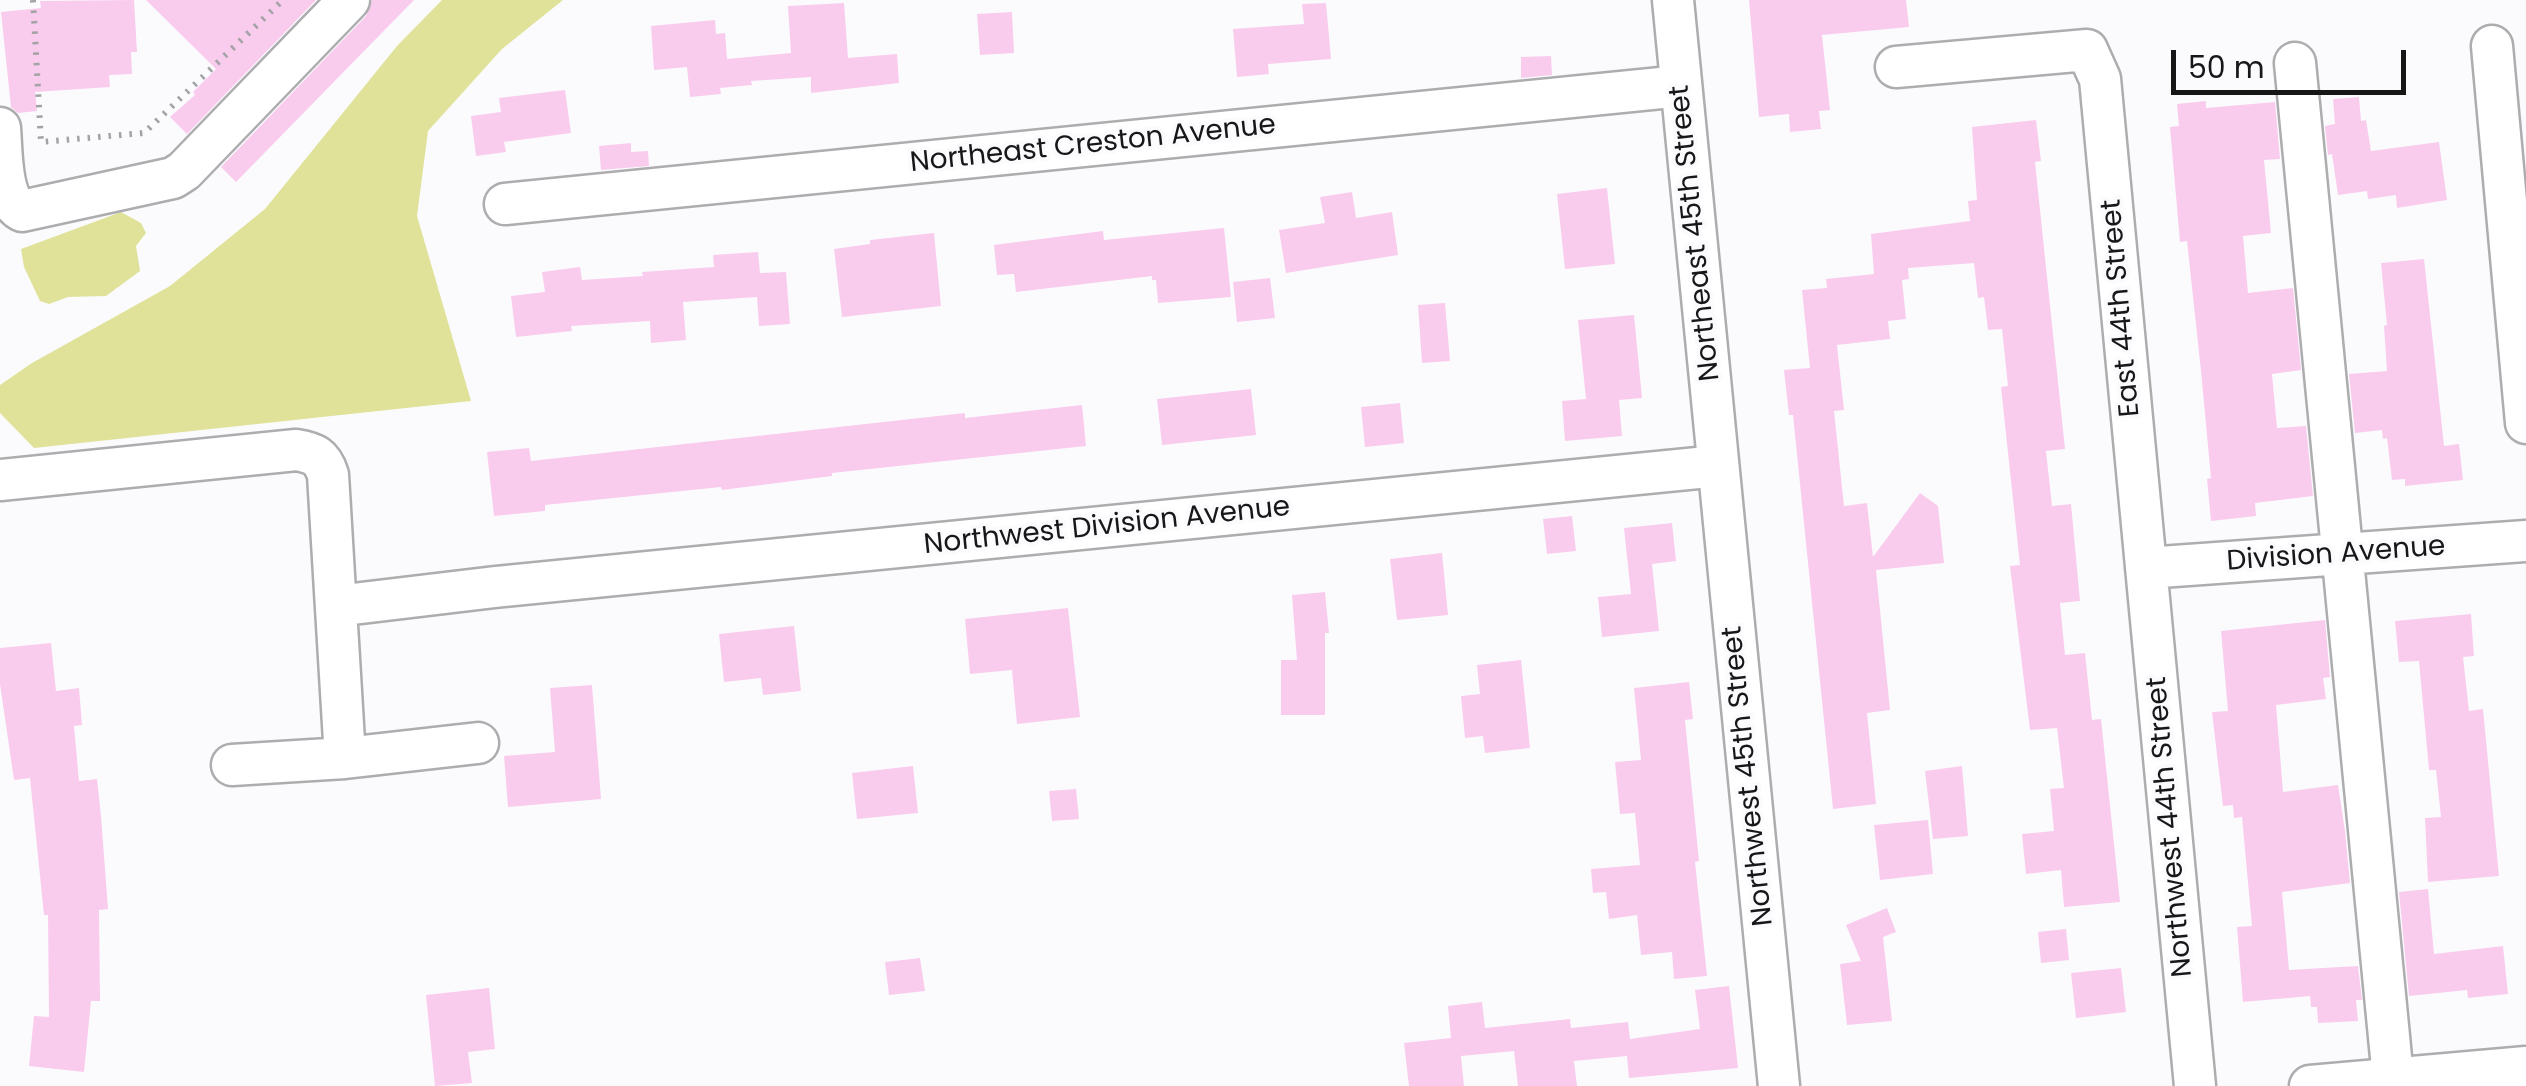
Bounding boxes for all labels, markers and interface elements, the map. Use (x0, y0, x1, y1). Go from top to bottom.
scale bar (2176, 30, 2411, 92)
text: 50 m (2188, 46, 2265, 89)
street label: Northeast 45th Street (1664, 83, 1728, 383)
street label: Northeast Creston Avenue (909, 109, 1277, 181)
street label: East 44th Street (2096, 198, 2148, 418)
street label: Northwest Division Avenue (922, 491, 1292, 563)
street label: Division Avenue (2225, 531, 2447, 579)
street label: Northwest 45th Street (1717, 624, 1781, 928)
street label: Northwest 44th Street (2141, 675, 2201, 979)

